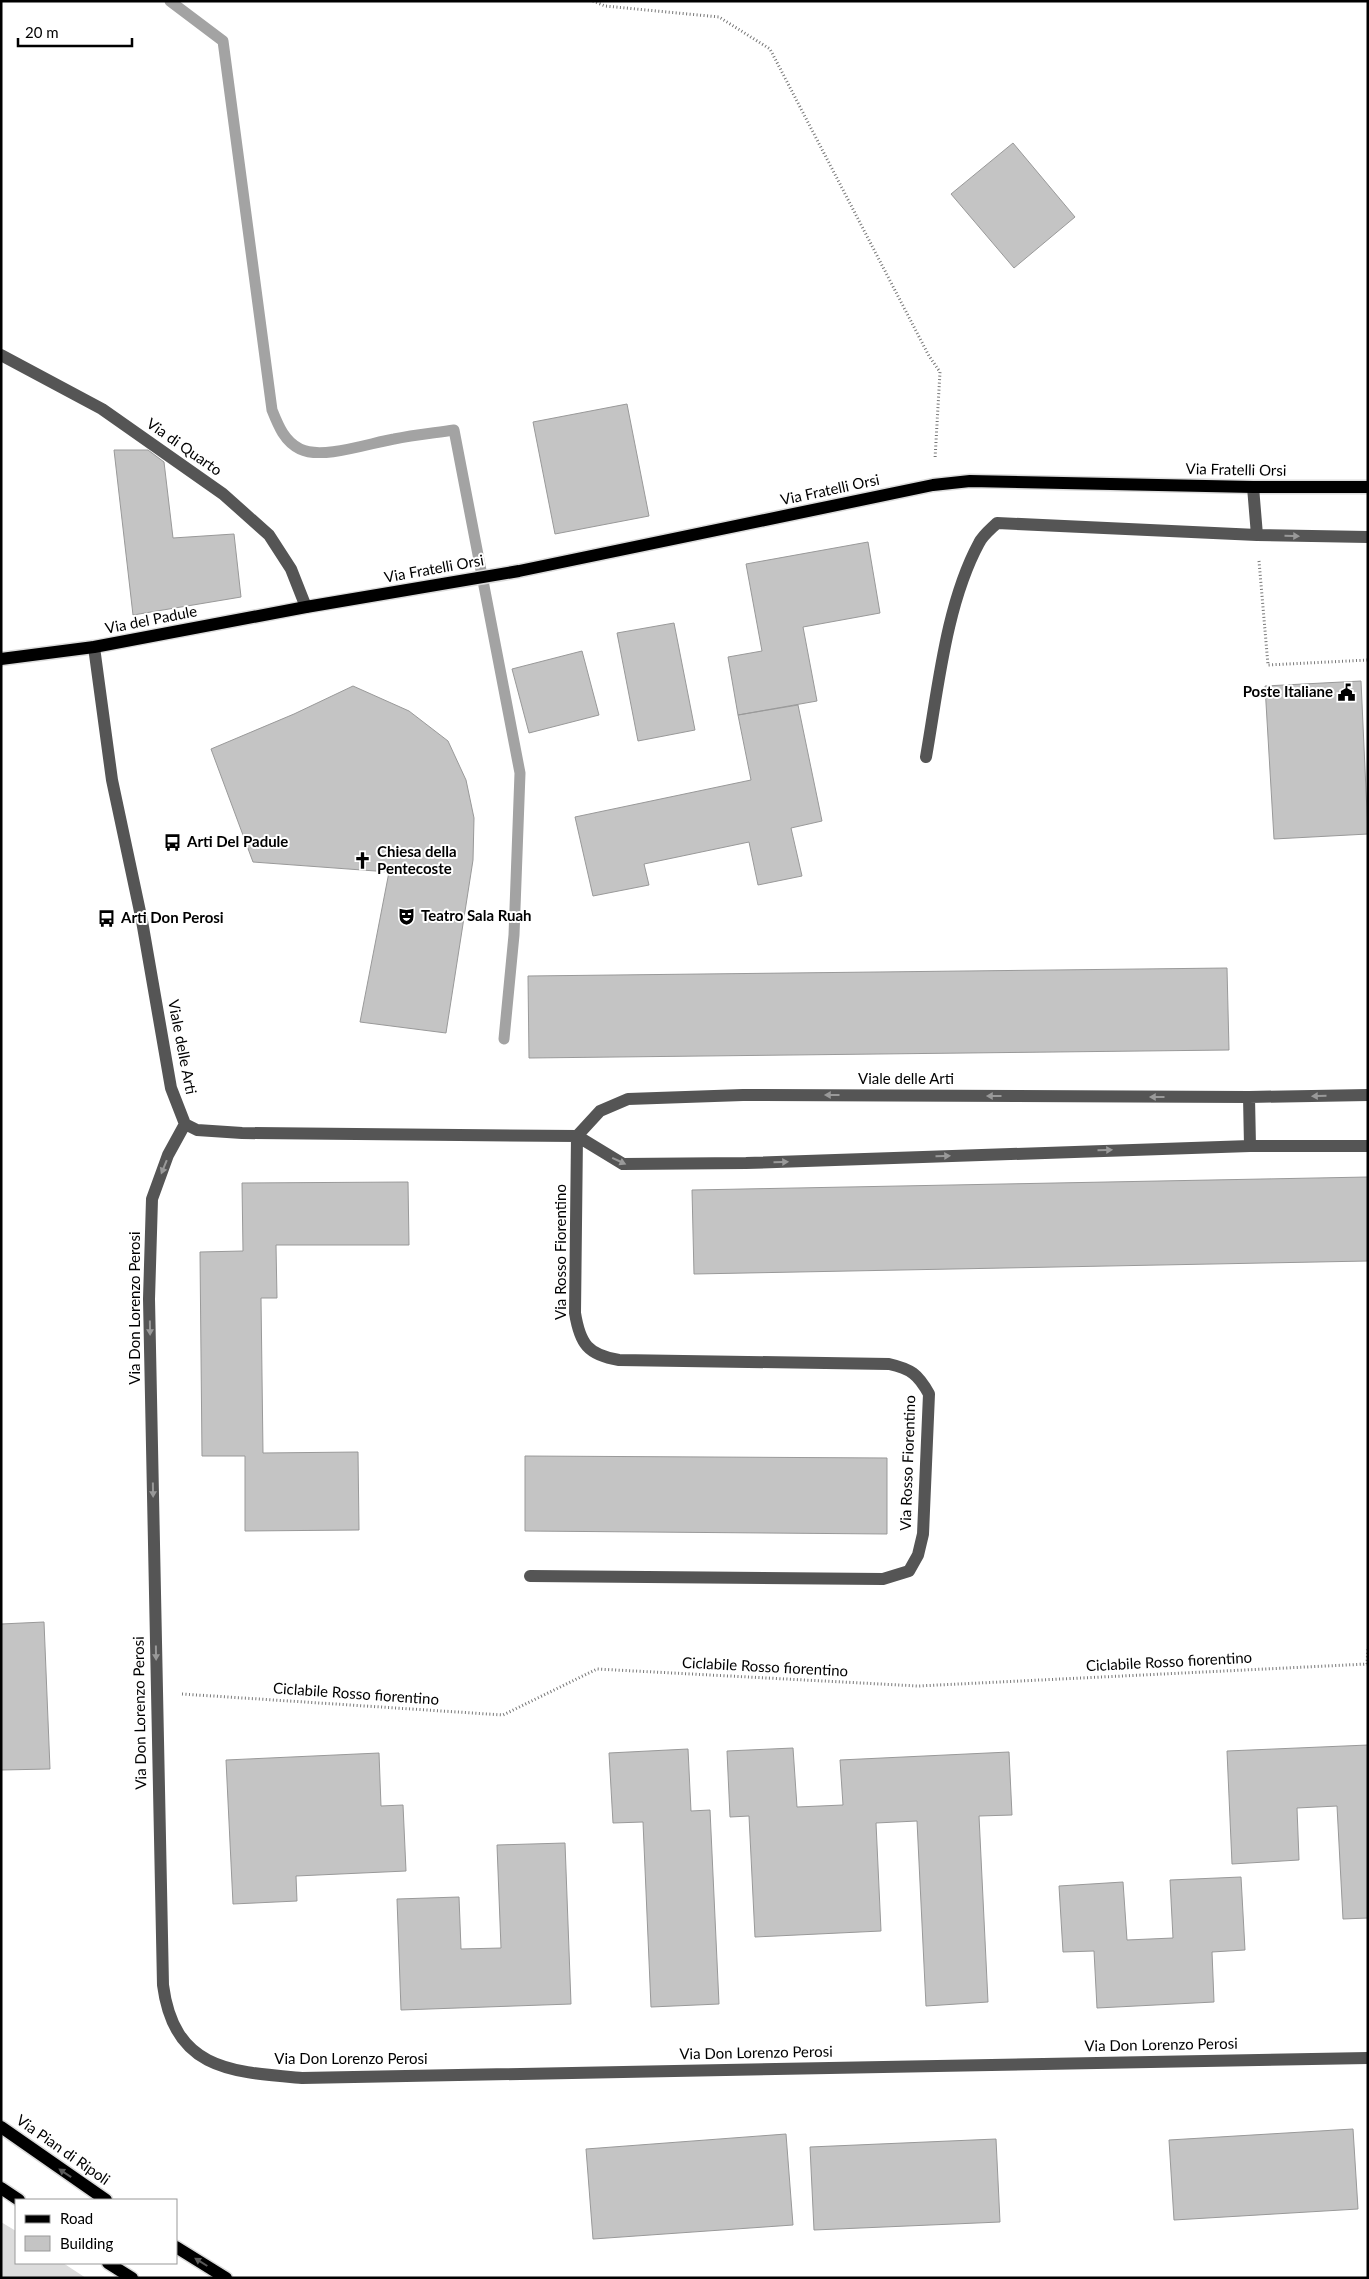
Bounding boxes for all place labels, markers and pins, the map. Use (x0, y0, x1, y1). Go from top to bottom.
place label: Poste Italiane (1243, 682, 1333, 700)
public building icon: Poste Italiane (1337, 682, 1357, 702)
bus stop icon: Arti Del Padule (163, 832, 183, 852)
place label: Arti Del Padule (186, 832, 288, 850)
place label: Chiesa della Pentecoste (377, 842, 457, 877)
church icon: Chiesa della Pentecoste (353, 851, 373, 871)
theatre icon: Teatro Sala Ruah (397, 906, 417, 926)
place label: Teatro Sala Ruah (421, 906, 532, 924)
bus stop icon: Arti Don Perosi (97, 908, 117, 928)
place label: Arti Don Perosi (120, 908, 224, 926)

